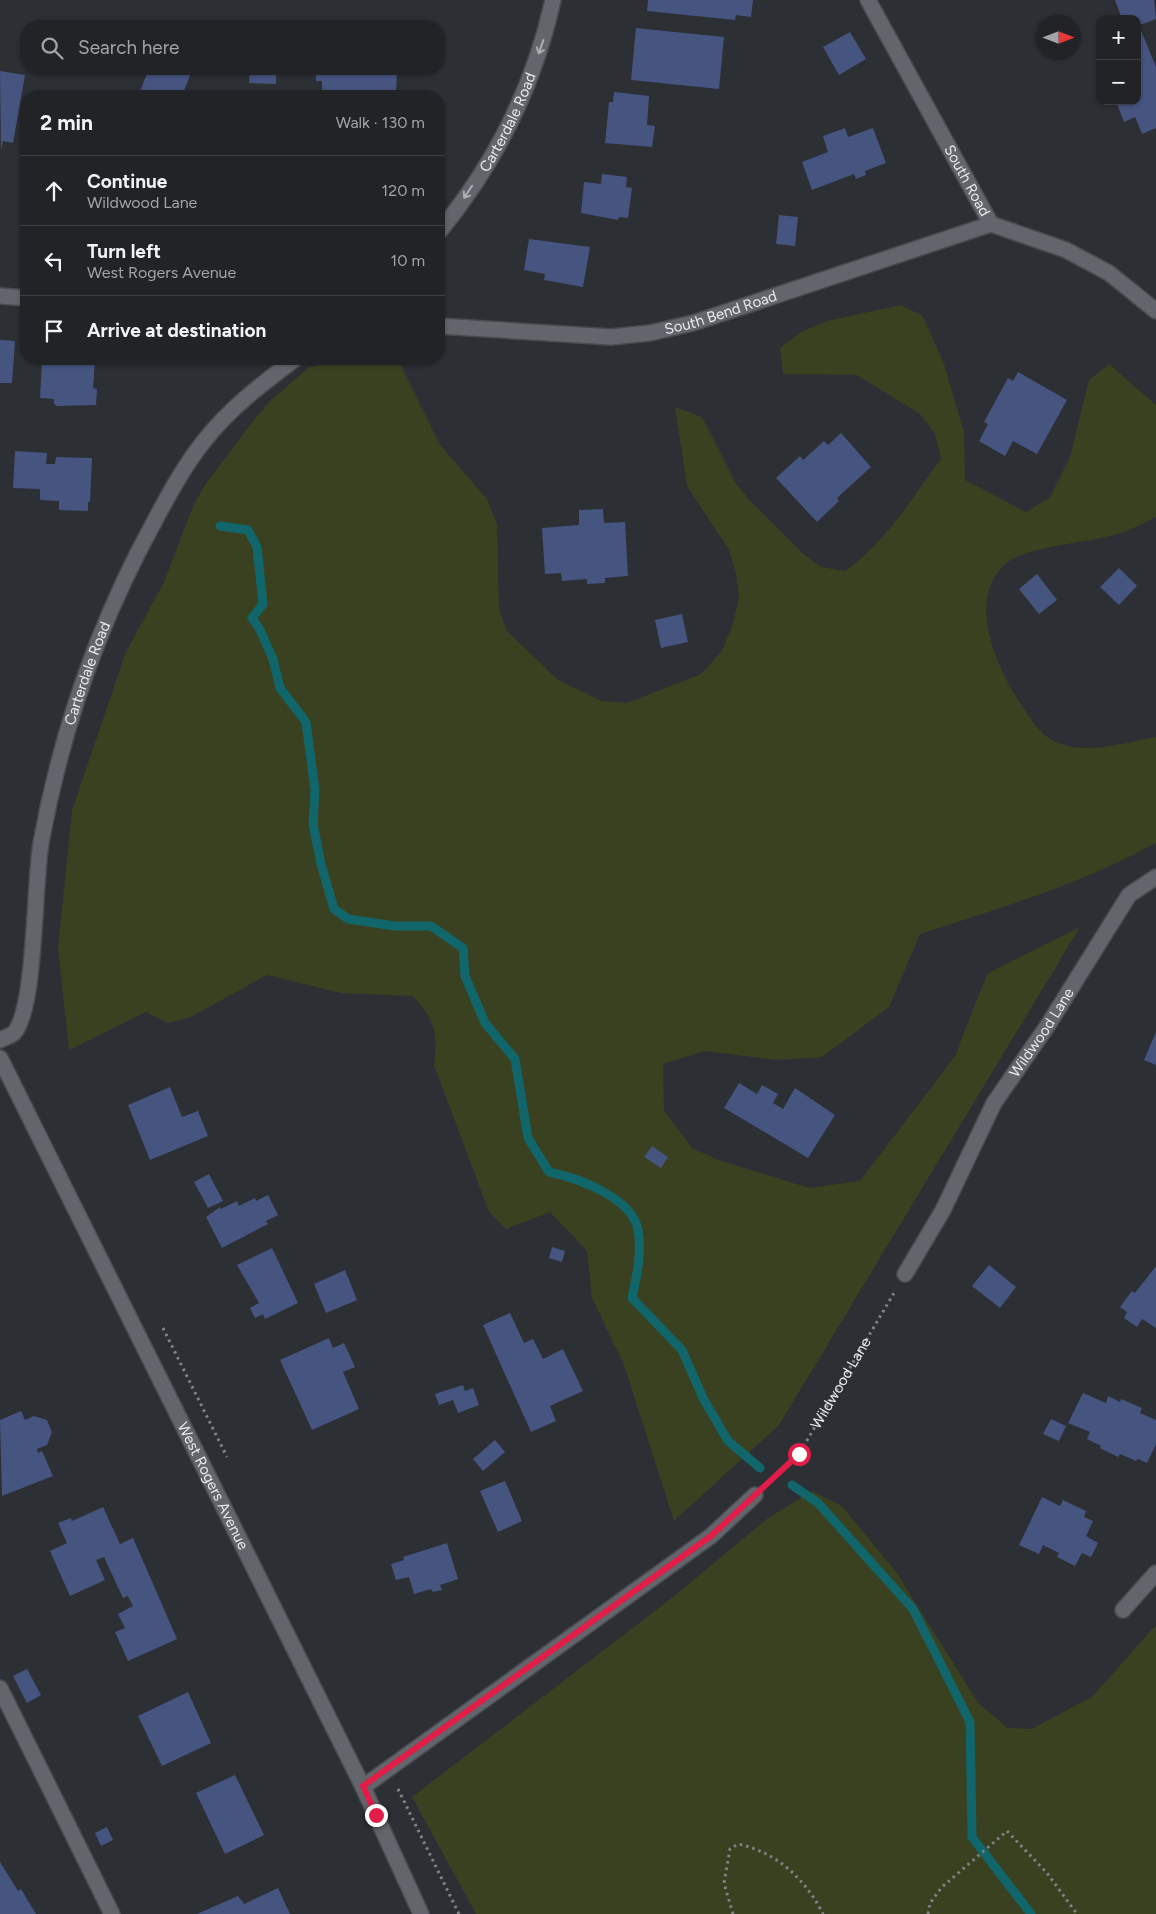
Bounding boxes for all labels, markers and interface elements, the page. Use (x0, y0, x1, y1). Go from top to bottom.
north arrow (1036, 15, 1081, 60)
map controls (1096, 15, 1141, 105)
button: + (1096, 15, 1141, 60)
search box (20, 20, 445, 75)
icon: search (38, 34, 66, 62)
text: Search here (78, 36, 180, 59)
one-way arrow (536, 39, 545, 54)
button: − (1096, 60, 1141, 105)
street label: Carterdale Road (476, 70, 540, 175)
text: 2 min (40, 110, 93, 135)
text: Walk · 130 m (336, 113, 425, 132)
street label: South Road (940, 142, 994, 219)
text: Continue (87, 170, 167, 193)
icon: ahead (40, 177, 68, 205)
text: 120 m (382, 181, 425, 200)
one-way arrow (463, 185, 473, 199)
text: Wildwood Lane (87, 193, 197, 212)
text: Turn left (87, 240, 161, 263)
icon: left (40, 247, 68, 275)
text: 10 m (391, 251, 425, 270)
text: West Rogers Avenue (87, 263, 236, 282)
street label: South Bend Road (663, 287, 779, 338)
icon: arrive (40, 317, 68, 345)
text: Arrive at destination (87, 319, 266, 342)
street label: Carterdale Road (61, 619, 114, 727)
street label: Wildwood Lane (1006, 985, 1078, 1081)
street label: Wildwood Lane (807, 1334, 875, 1432)
street label: West Rogers Avenue (174, 1419, 252, 1553)
route start (788, 1443, 811, 1466)
route end (365, 1804, 388, 1827)

